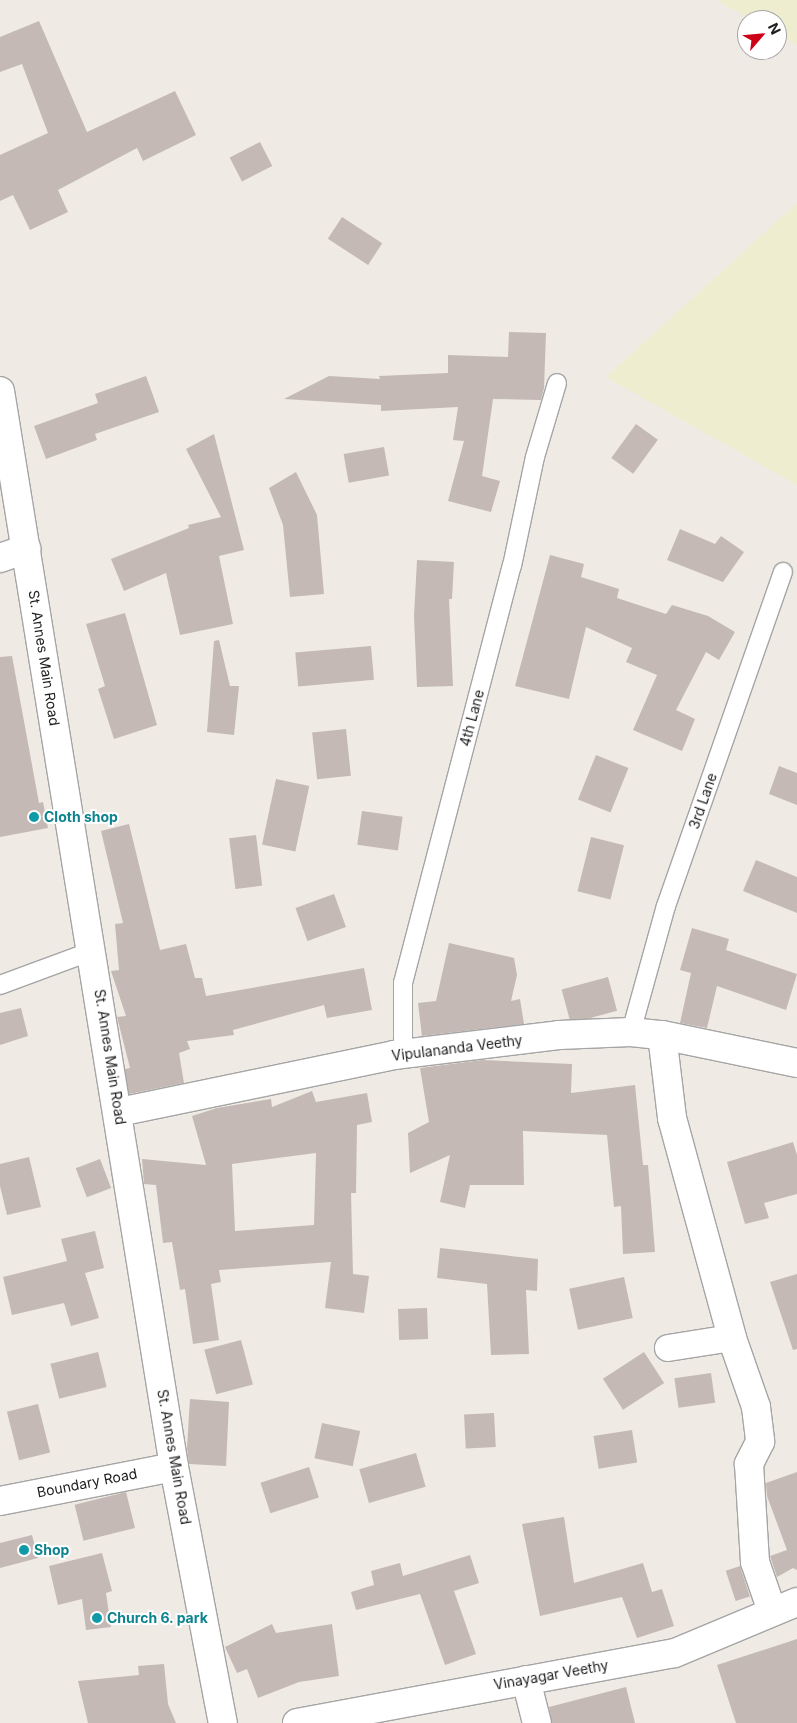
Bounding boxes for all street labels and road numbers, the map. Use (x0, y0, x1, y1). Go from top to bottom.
street label: St. Annes Main Road (25, 589, 63, 727)
street label: 4th Lane (456, 688, 488, 748)
street label: 3rd Lane (686, 771, 720, 831)
street label: St. Annes Main Road (91, 988, 129, 1126)
street label: Vipulananda Veethy (391, 1032, 523, 1064)
street label: St. Annes Main Road (154, 1388, 194, 1526)
street label: Boundary Road (36, 1465, 138, 1501)
street label: Vinayagar Veethy (492, 1657, 610, 1693)

